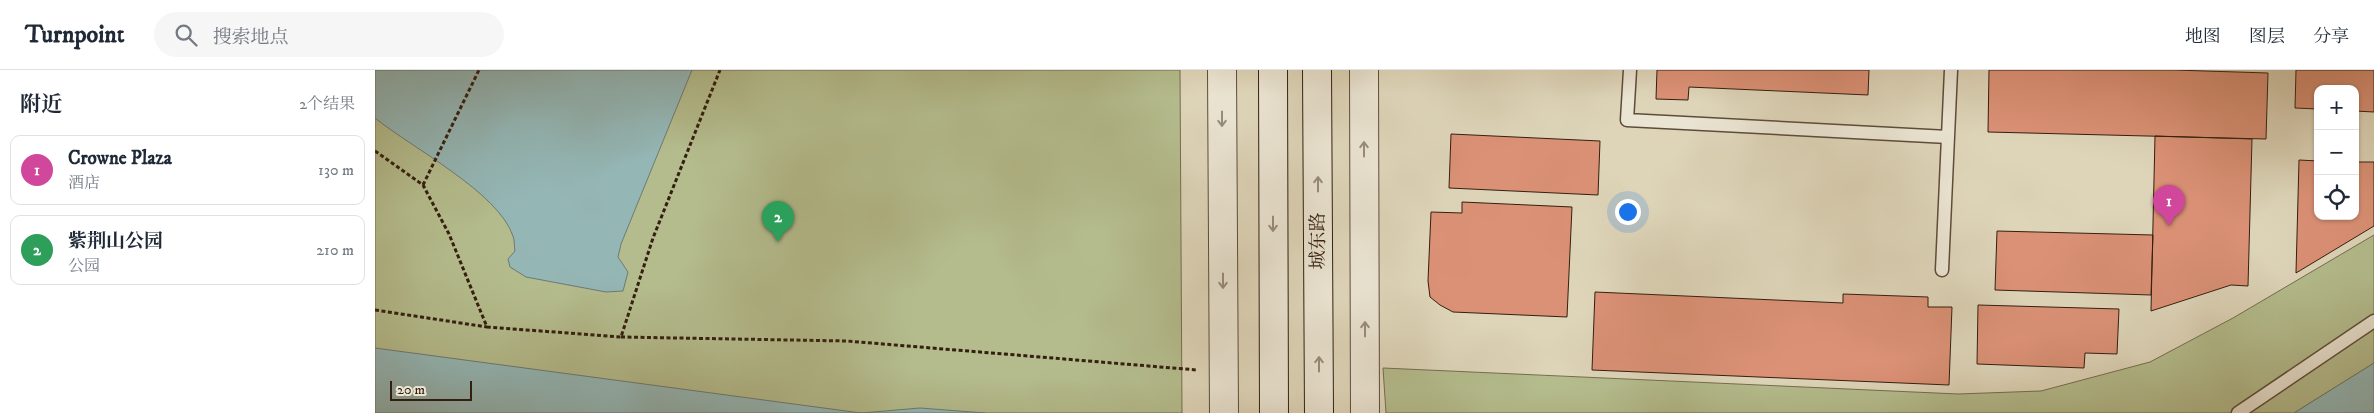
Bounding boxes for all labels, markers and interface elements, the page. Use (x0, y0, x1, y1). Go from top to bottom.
search box (154, 12, 504, 57)
text: Turnpoint (25, 20, 124, 50)
icon: search (172, 21, 200, 49)
text: 搜索地点 (212, 26, 288, 49)
text: 地图 (2185, 26, 2221, 48)
text: 图层 (2249, 26, 2285, 48)
text: 分享 (2313, 26, 2349, 48)
map controls (2314, 85, 2359, 220)
button: + (2314, 85, 2359, 130)
text: 附近 (20, 92, 62, 118)
text: 2个结果 (299, 94, 355, 114)
one-way arrow (1217, 110, 1227, 126)
button: − (2314, 130, 2359, 175)
one-way arrow (1359, 142, 1369, 158)
text: Crowne Plaza (68, 147, 172, 170)
text: 1 (34, 160, 40, 180)
text: 130 m (318, 160, 354, 180)
text: 酒店 (68, 173, 100, 193)
button: locate (2314, 175, 2359, 220)
one-way arrow (1313, 177, 1323, 193)
pin: 1 (2153, 185, 2185, 226)
your location (1615, 199, 1641, 225)
pin: 2 (762, 201, 794, 242)
street label: 城东路 (1307, 212, 1330, 270)
one-way arrow (1268, 215, 1278, 231)
text: 紫荆山公园 (68, 230, 163, 253)
text: 2 (33, 240, 41, 260)
text: 210 m (316, 240, 354, 260)
text: 公园 (68, 256, 100, 276)
one-way arrow (1218, 272, 1228, 289)
one-way arrow (1360, 322, 1370, 338)
one-way arrow (1314, 357, 1324, 373)
scale bar (390, 378, 473, 401)
text: 20 m (397, 381, 425, 399)

